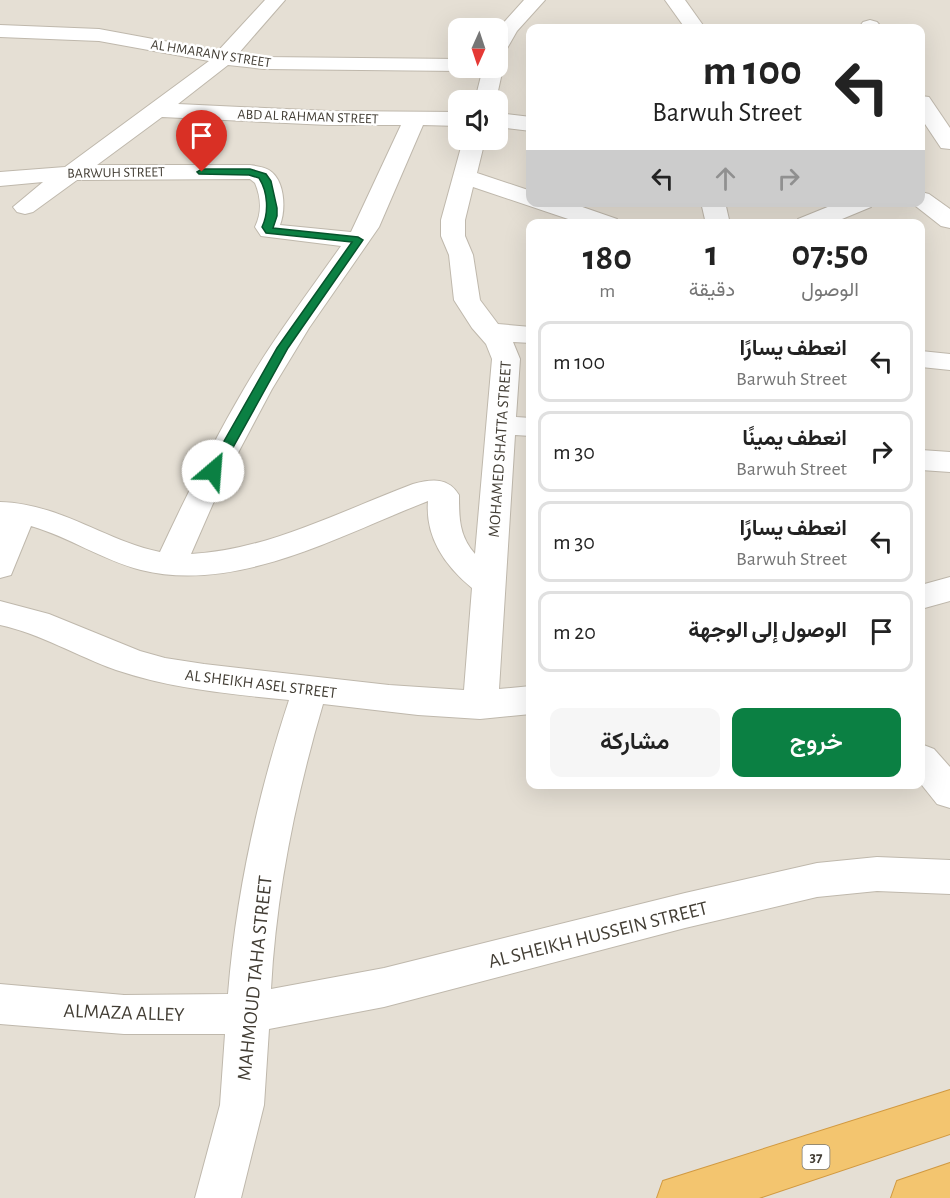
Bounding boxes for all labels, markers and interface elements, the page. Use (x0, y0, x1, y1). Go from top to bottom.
north arrow (448, 18, 508, 78)
map controls (448, 18, 508, 150)
street label: AL HMARANY STREET (150, 38, 272, 70)
icon: left (823, 48, 901, 126)
text: 100 m (703, 50, 802, 92)
button: sound (448, 90, 508, 150)
text: Barwuh Street (652, 99, 802, 126)
street label: ABD AL RAHMAN STREET (237, 108, 379, 126)
pin (176, 110, 227, 172)
icon: arrive (185, 119, 218, 152)
icon: left (646, 162, 679, 195)
icon: ahead (709, 162, 742, 195)
icon: right (772, 162, 805, 195)
street label: BARWUH STREET (67, 165, 165, 181)
text: 1 (705, 236, 718, 272)
text: 07:50 (792, 236, 868, 272)
text: 180 (583, 240, 632, 276)
text: دقيقة (689, 280, 735, 300)
text: الوصول (801, 280, 859, 300)
text: m (599, 281, 615, 301)
text: انعطف يسارًا (740, 337, 847, 359)
icon: left (865, 345, 898, 378)
text: 100 m (553, 351, 605, 373)
street label: MOHAMED SHATTA STREET (486, 360, 514, 538)
text: Barwuh Street (736, 369, 847, 389)
text: انعطف يمينًا (742, 427, 847, 449)
icon: right (865, 435, 898, 468)
position arrow (181, 439, 245, 503)
text: 30 m (553, 441, 595, 463)
text: Barwuh Street (736, 459, 847, 479)
text: انعطف يسارًا (740, 517, 847, 539)
icon: left (865, 525, 898, 558)
text: 30 m (553, 531, 595, 553)
text: Barwuh Street (736, 549, 847, 569)
icon: arrive (865, 615, 898, 648)
text: الوصول إلى الوجهة (688, 619, 847, 641)
text: 20 m (553, 621, 596, 643)
street label: AL SHEIKH ASEL STREET (184, 667, 338, 701)
button: مشاركة (550, 708, 720, 777)
button: خروج (732, 708, 901, 777)
street label: MAHMOUD TAHA STREET (234, 874, 276, 1082)
street label: AL SHEIKH HUSSEIN STREET (486, 898, 710, 972)
street label: ALMAZA ALLEY (63, 1001, 185, 1025)
road number: 37 (802, 1145, 830, 1169)

